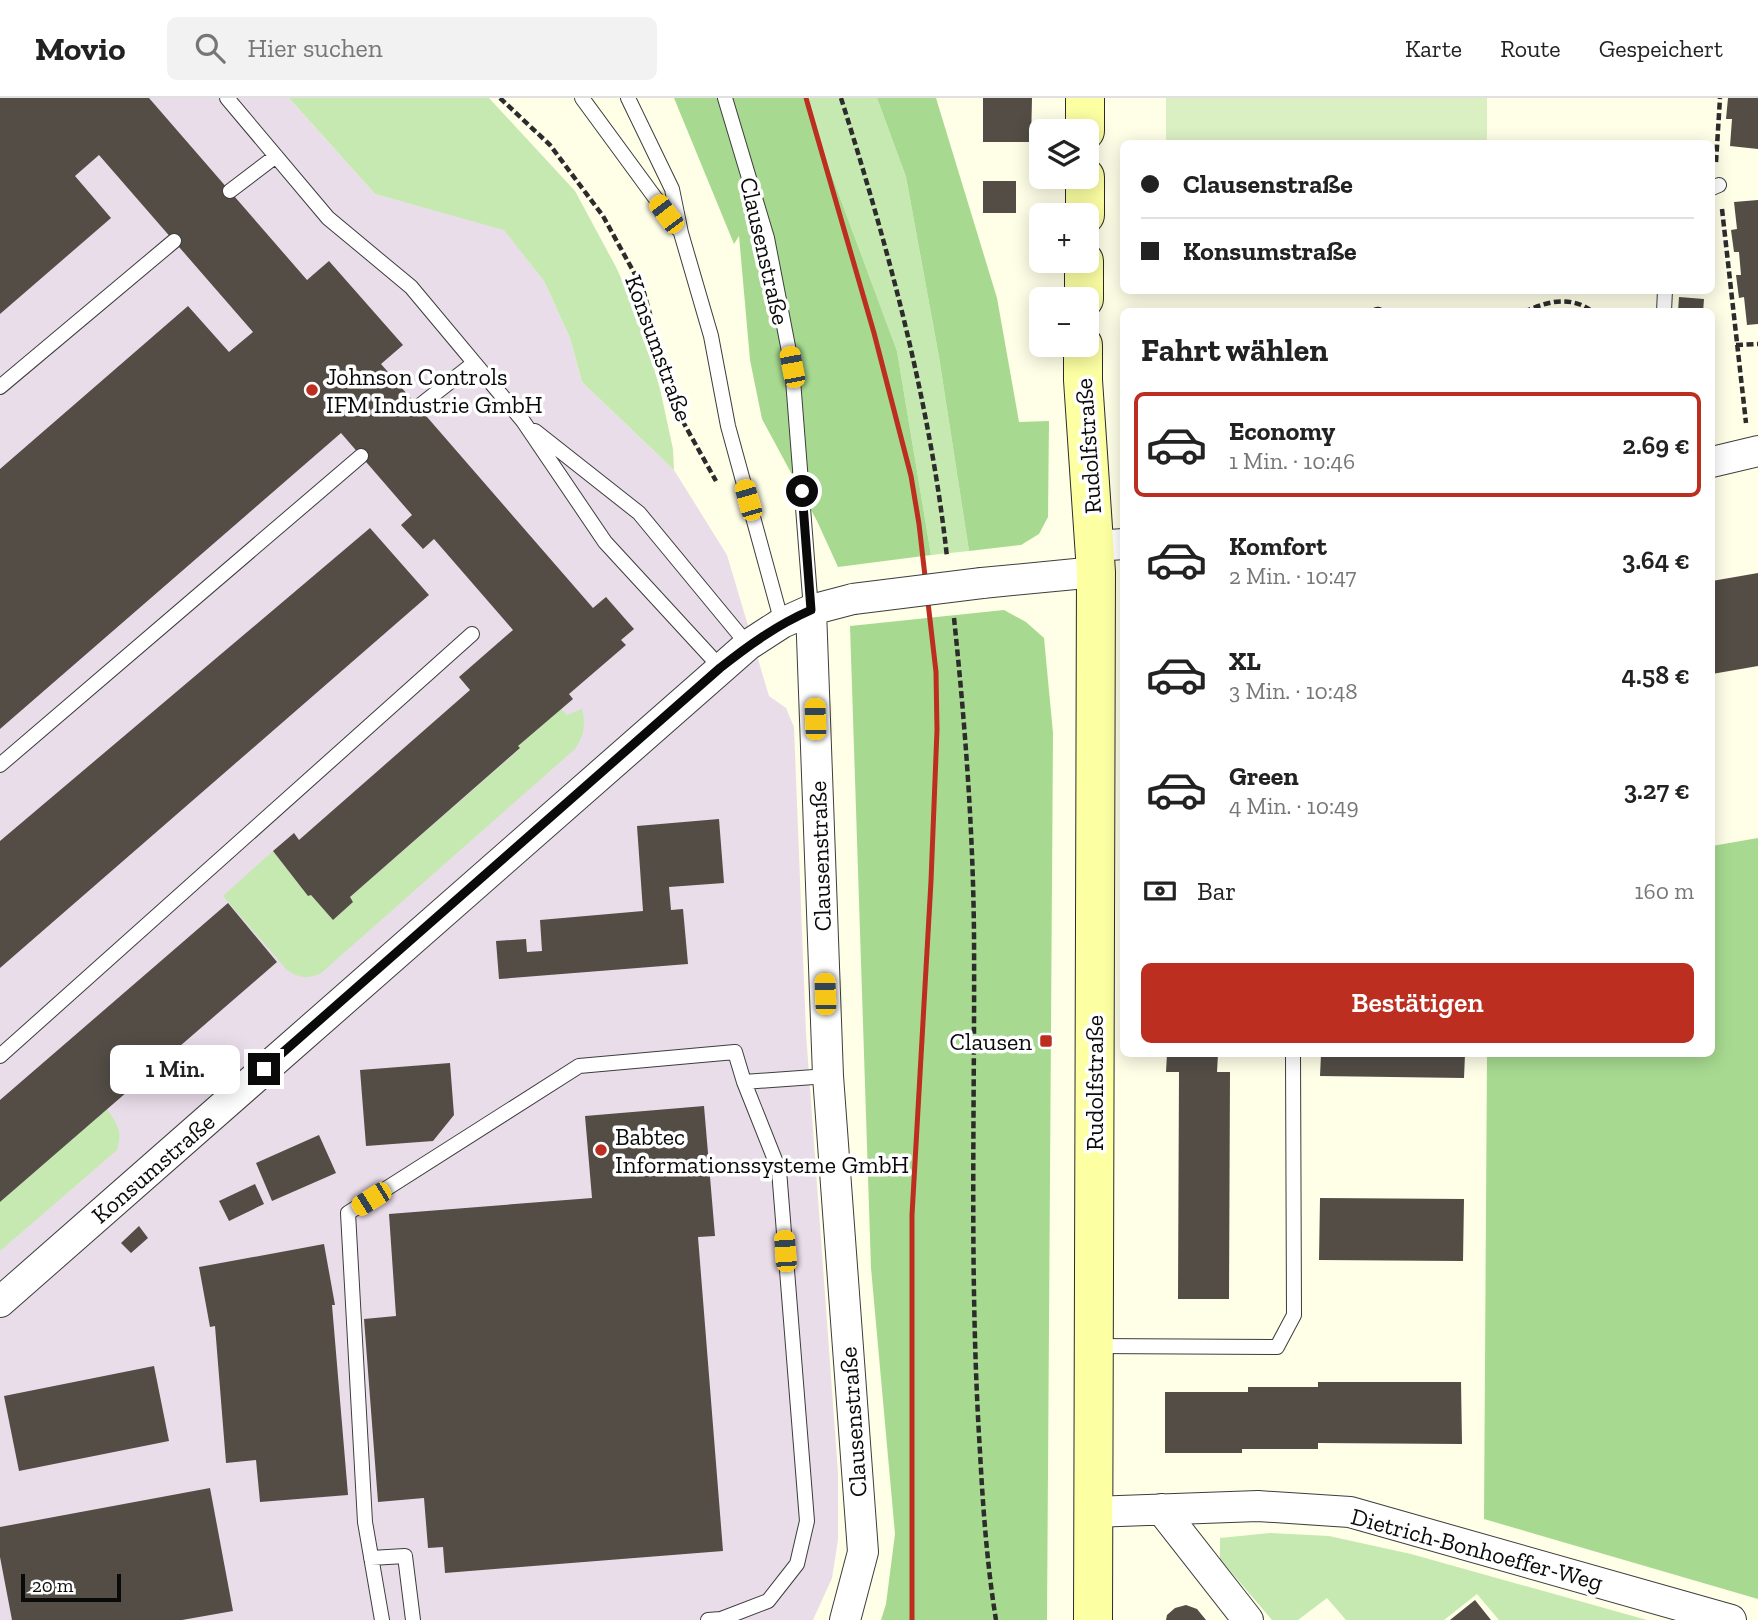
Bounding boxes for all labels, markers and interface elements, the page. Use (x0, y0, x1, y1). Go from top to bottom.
search box (167, 17, 657, 80)
text: Movio (35, 29, 125, 68)
icon: search (191, 29, 229, 67)
text: Hier suchen (247, 32, 383, 64)
text: Karte (1405, 34, 1462, 63)
text: Route (1500, 34, 1561, 63)
text: Gespeichert (1599, 34, 1723, 63)
map controls (1029, 119, 1099, 357)
button: layers (1029, 119, 1099, 189)
text: Clausenstraße (1183, 168, 1353, 200)
street label: Clausenstraße (734, 174, 796, 328)
car (645, 191, 688, 237)
button: + (1029, 203, 1099, 273)
text: Konsumstraße (1183, 235, 1357, 267)
street label: Konsumstraße (619, 271, 699, 425)
button: − (1029, 287, 1099, 357)
text: Fahrt wählen (1141, 331, 1328, 369)
car (778, 344, 807, 390)
place label: Johnson Controls IFM Industrie GmbH (326, 362, 543, 419)
street label: Rudolfstraße (1069, 377, 1107, 515)
marker: Johnson Controls IFM Industrie GmbH (304, 382, 320, 398)
icon: car (1145, 413, 1208, 476)
text: Economy (1229, 415, 1335, 447)
text: 2.69 € (1622, 429, 1690, 461)
text: 1 Min. · 10:46 (1229, 447, 1355, 475)
route start (786, 475, 818, 507)
car (733, 477, 764, 523)
icon: car (1145, 528, 1208, 591)
text: Komfort (1229, 530, 1327, 562)
text: 3.64 € (1622, 544, 1690, 576)
text: 2 Min. · 10:47 (1229, 562, 1356, 590)
icon: car (1145, 643, 1208, 706)
text: XL (1229, 645, 1261, 677)
text: 4.58 € (1621, 659, 1690, 691)
text: 3 Min. · 10:48 (1229, 677, 1358, 705)
car (804, 698, 827, 740)
icon: car (1145, 758, 1208, 821)
text: Green (1229, 760, 1299, 792)
text: 3.27 € (1624, 774, 1690, 806)
street label: Clausenstraße (803, 780, 837, 932)
text: 4 Min. · 10:49 (1229, 792, 1359, 820)
icon: cash (1141, 872, 1179, 910)
text: Bar (1197, 875, 1236, 907)
text: 160 m (1635, 877, 1694, 905)
button: Bestätigen (1141, 963, 1694, 1043)
car (814, 973, 837, 1015)
street label: Rudolfstraße (1080, 1015, 1109, 1151)
place label: Clausen (950, 1027, 1032, 1056)
marker: Clausen (1038, 1033, 1054, 1049)
callout: 1 Min. (110, 1044, 240, 1094)
route end (248, 1053, 280, 1085)
text: 1 Min. (145, 1055, 205, 1083)
street label: Konsumstraße (85, 1107, 221, 1229)
place label: Babtec Informationssysteme GmbH (615, 1122, 909, 1179)
marker: Babtec Informationssysteme GmbH (593, 1142, 609, 1158)
car (348, 1179, 395, 1219)
car (774, 1229, 797, 1273)
street label: Clausenstraße (833, 1346, 873, 1498)
street label: Dietrich-Bonhoeffer-Weg (1348, 1501, 1606, 1597)
scale bar (21, 1571, 121, 1603)
text: 20 m (32, 1574, 73, 1597)

